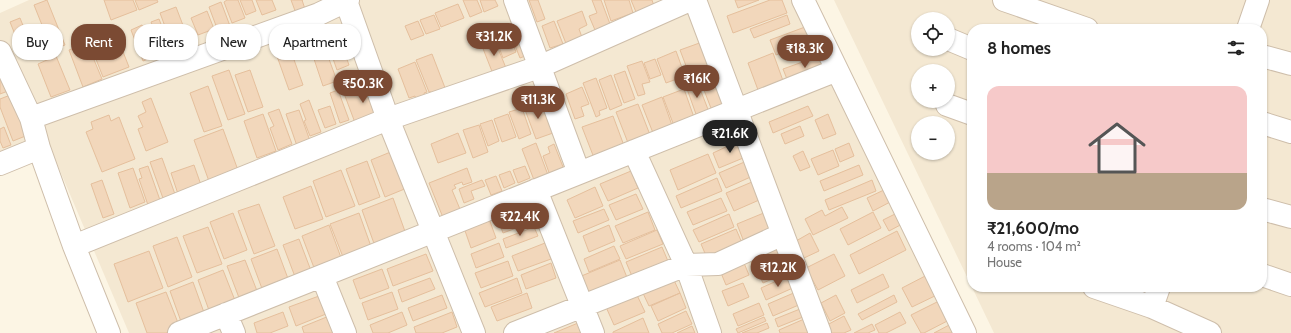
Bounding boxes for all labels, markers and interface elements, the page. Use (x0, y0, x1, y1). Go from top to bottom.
map controls (911, 12, 955, 160)
button: locate (911, 12, 955, 56)
pin: ₹31.2K (461, 23, 527, 57)
chip: Buy (12, 24, 63, 60)
chip: Rent (71, 24, 126, 60)
chip: Filters (134, 24, 198, 60)
chip: New (206, 24, 261, 60)
chip: Apartment (269, 24, 361, 60)
text: ₹31.2K (476, 28, 512, 44)
pin: ₹18.3K (772, 35, 838, 69)
icon: filters (1225, 37, 1247, 59)
text: 8 homes (987, 38, 1051, 58)
text: ₹18.3K (786, 40, 824, 56)
button: + (911, 64, 955, 108)
pin: ₹16K (673, 65, 721, 99)
pin: ₹50.3K (330, 70, 396, 104)
text: ₹16K (683, 70, 711, 86)
text: ₹50.3K (342, 75, 384, 91)
pin: ₹11.3K (505, 86, 571, 120)
text: ₹11.3K (521, 91, 555, 107)
icon: home (1081, 112, 1153, 184)
button: − (911, 116, 955, 160)
pin: ₹21.6K (697, 120, 763, 154)
text: ₹21.6K (711, 125, 749, 141)
pin: ₹22.4K (487, 203, 553, 237)
text: ₹22.4K (500, 208, 540, 224)
text: ₹21,600/mo (987, 218, 1079, 238)
text: 4 rooms · 104 m² (987, 238, 1081, 254)
pin: ₹12.2K (745, 254, 811, 288)
text: House (987, 254, 1022, 270)
text: ₹12.2K (760, 259, 796, 275)

